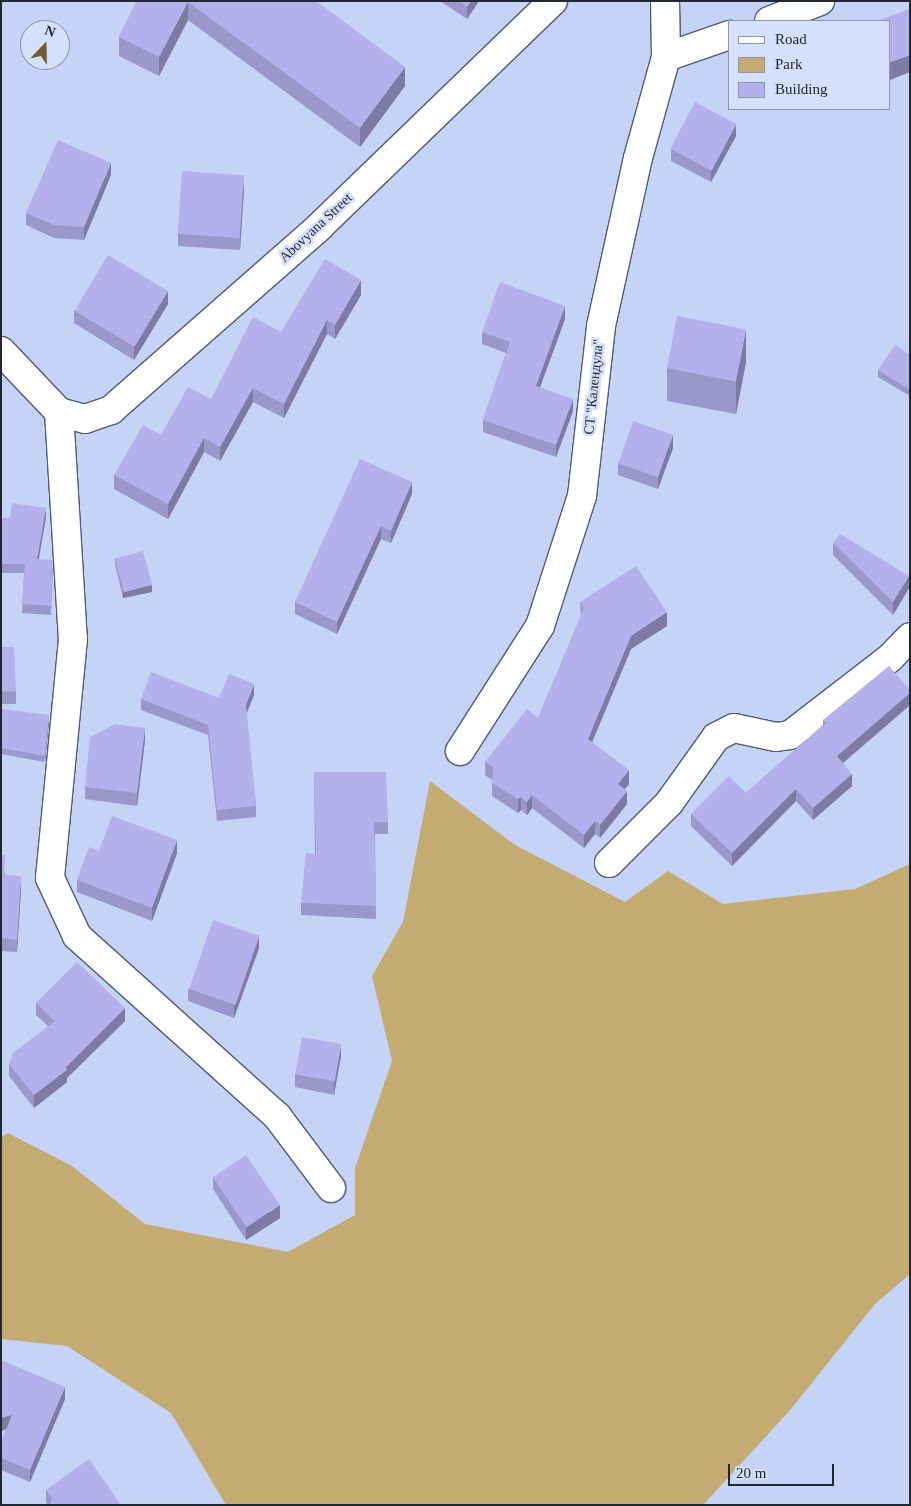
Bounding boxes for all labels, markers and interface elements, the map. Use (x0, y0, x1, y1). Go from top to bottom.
north arrow (20, 20, 70, 70)
legend (728, 20, 891, 110)
text: N (43, 23, 58, 40)
text: Road (775, 31, 807, 47)
text: Park (775, 56, 803, 72)
text: Building (775, 81, 828, 97)
street label: Abovyana Street (276, 190, 356, 266)
street label: СТ "Календула" (581, 339, 607, 435)
scale bar (731, 1454, 837, 1486)
text: 20 m (736, 1465, 766, 1481)

